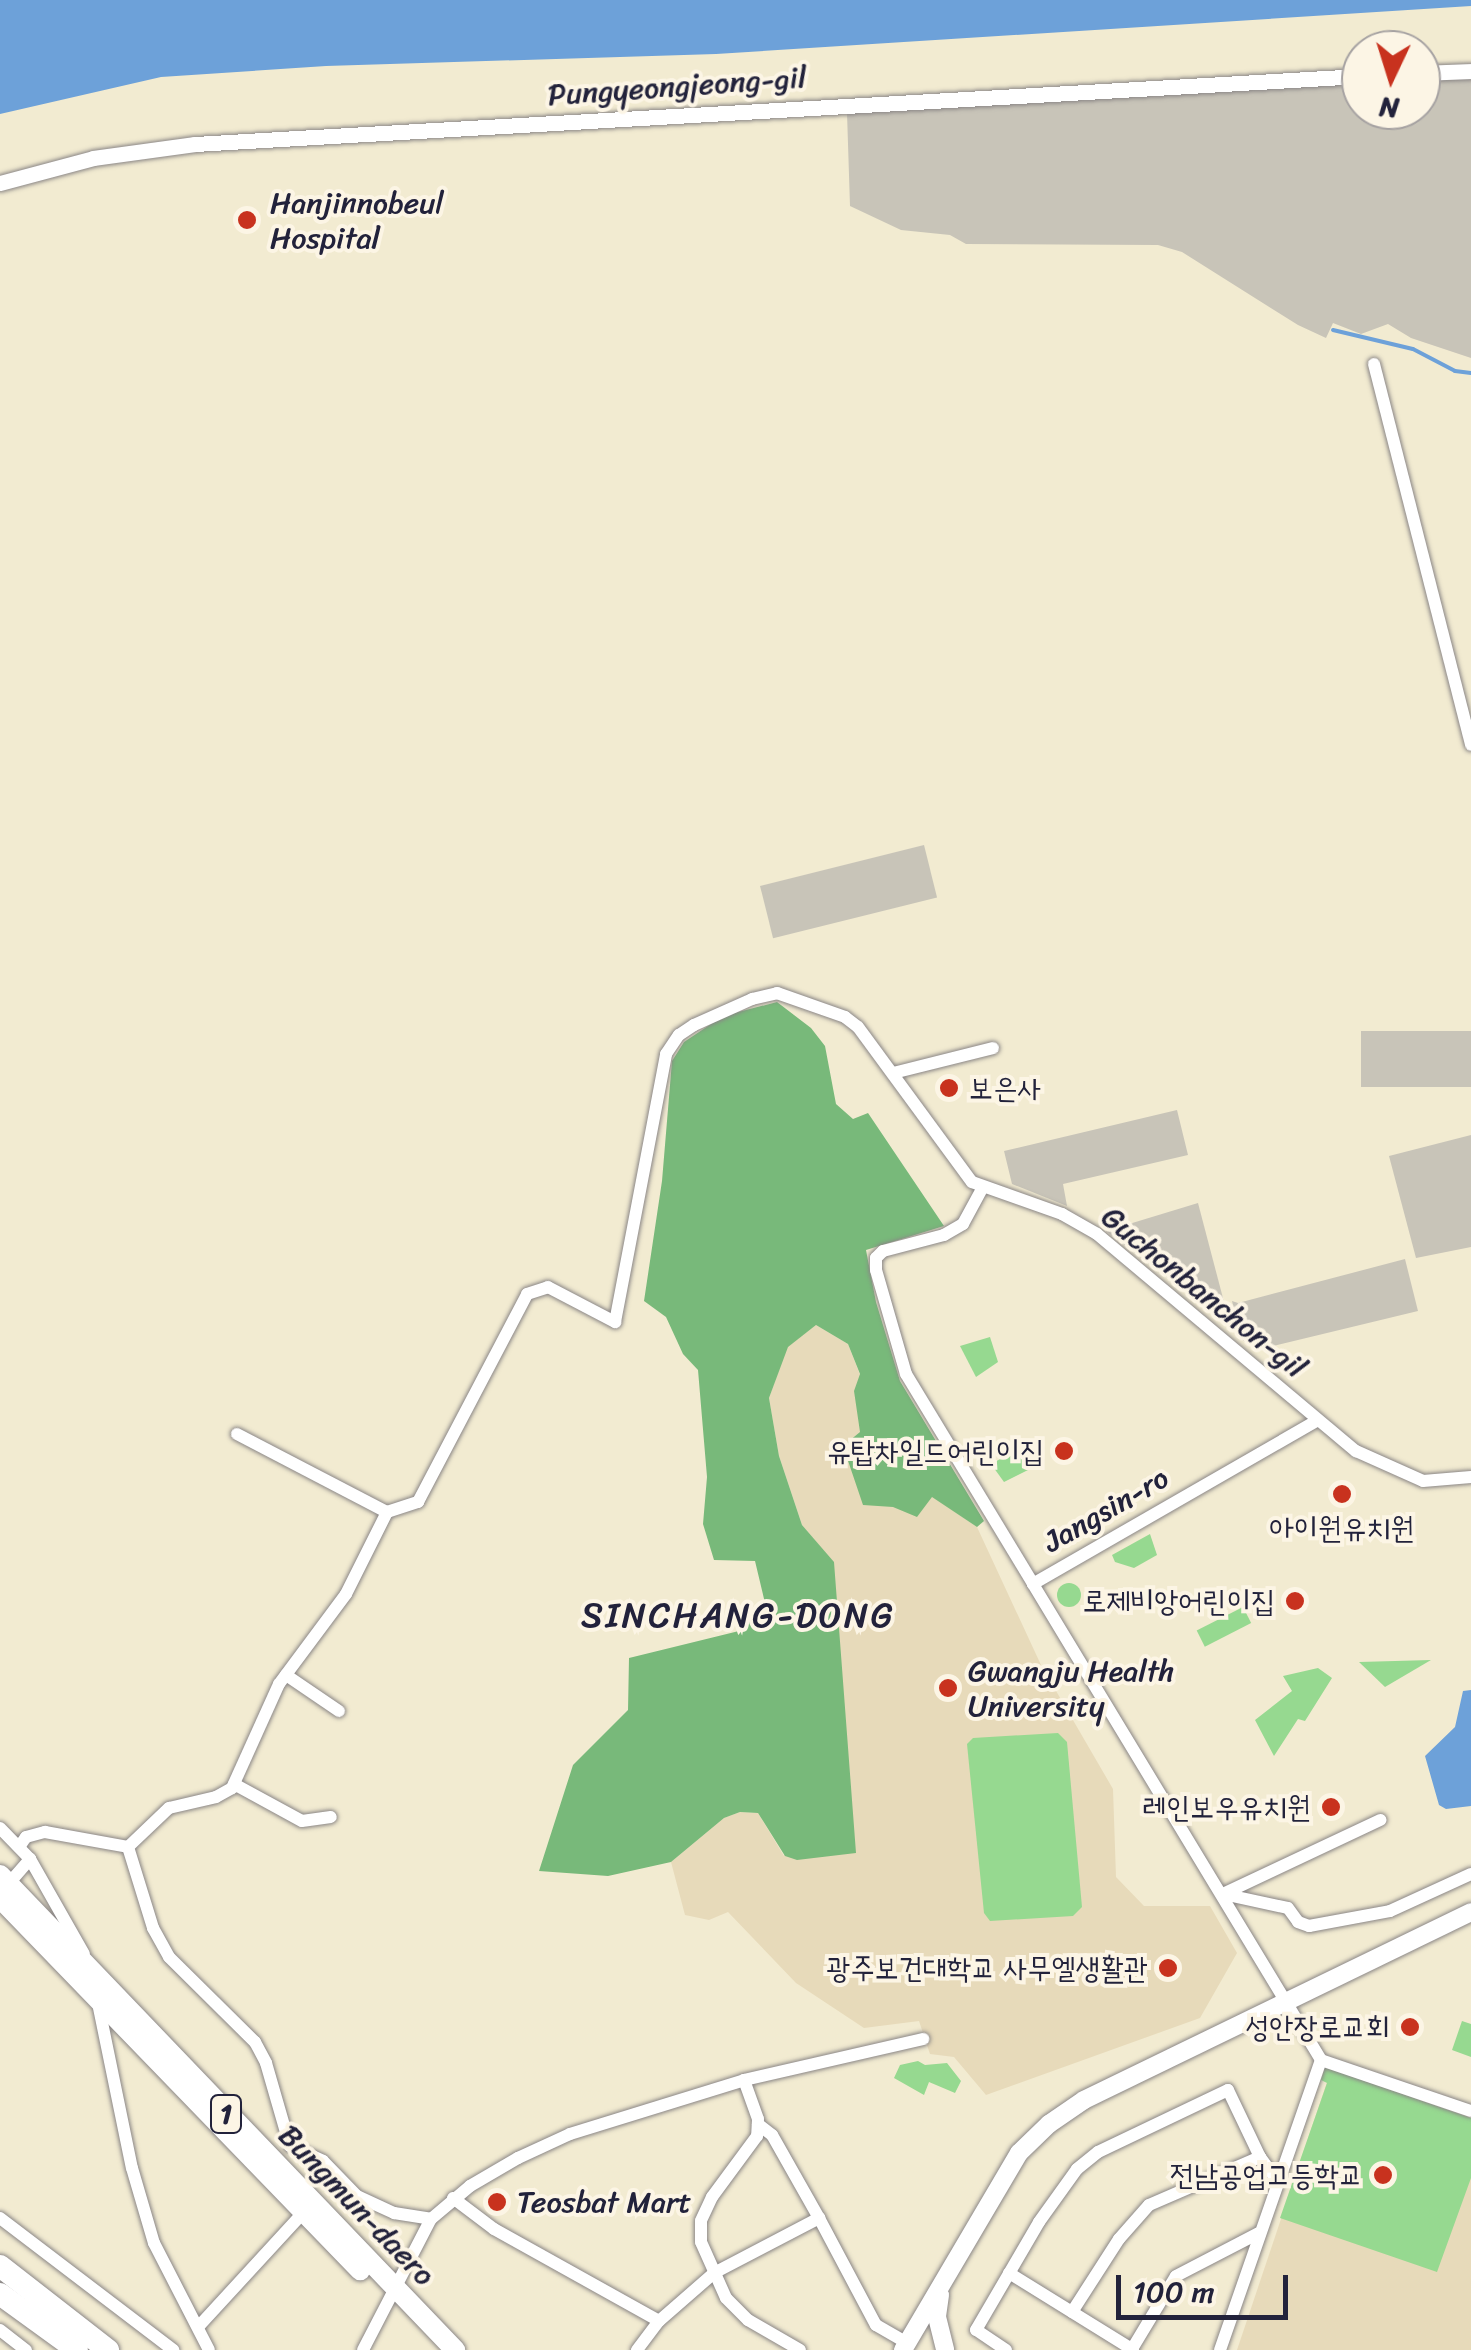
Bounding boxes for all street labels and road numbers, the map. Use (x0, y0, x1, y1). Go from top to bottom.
street label: Pungyeongjeong-gil (546, 59, 808, 113)
street label: Guchonbanchon-gil (1094, 1198, 1314, 1386)
street label: Jangsin-ro (1037, 1460, 1175, 1560)
road number: 1 (208, 2091, 244, 2137)
street label: Bungmun-daero (271, 2117, 443, 2293)

